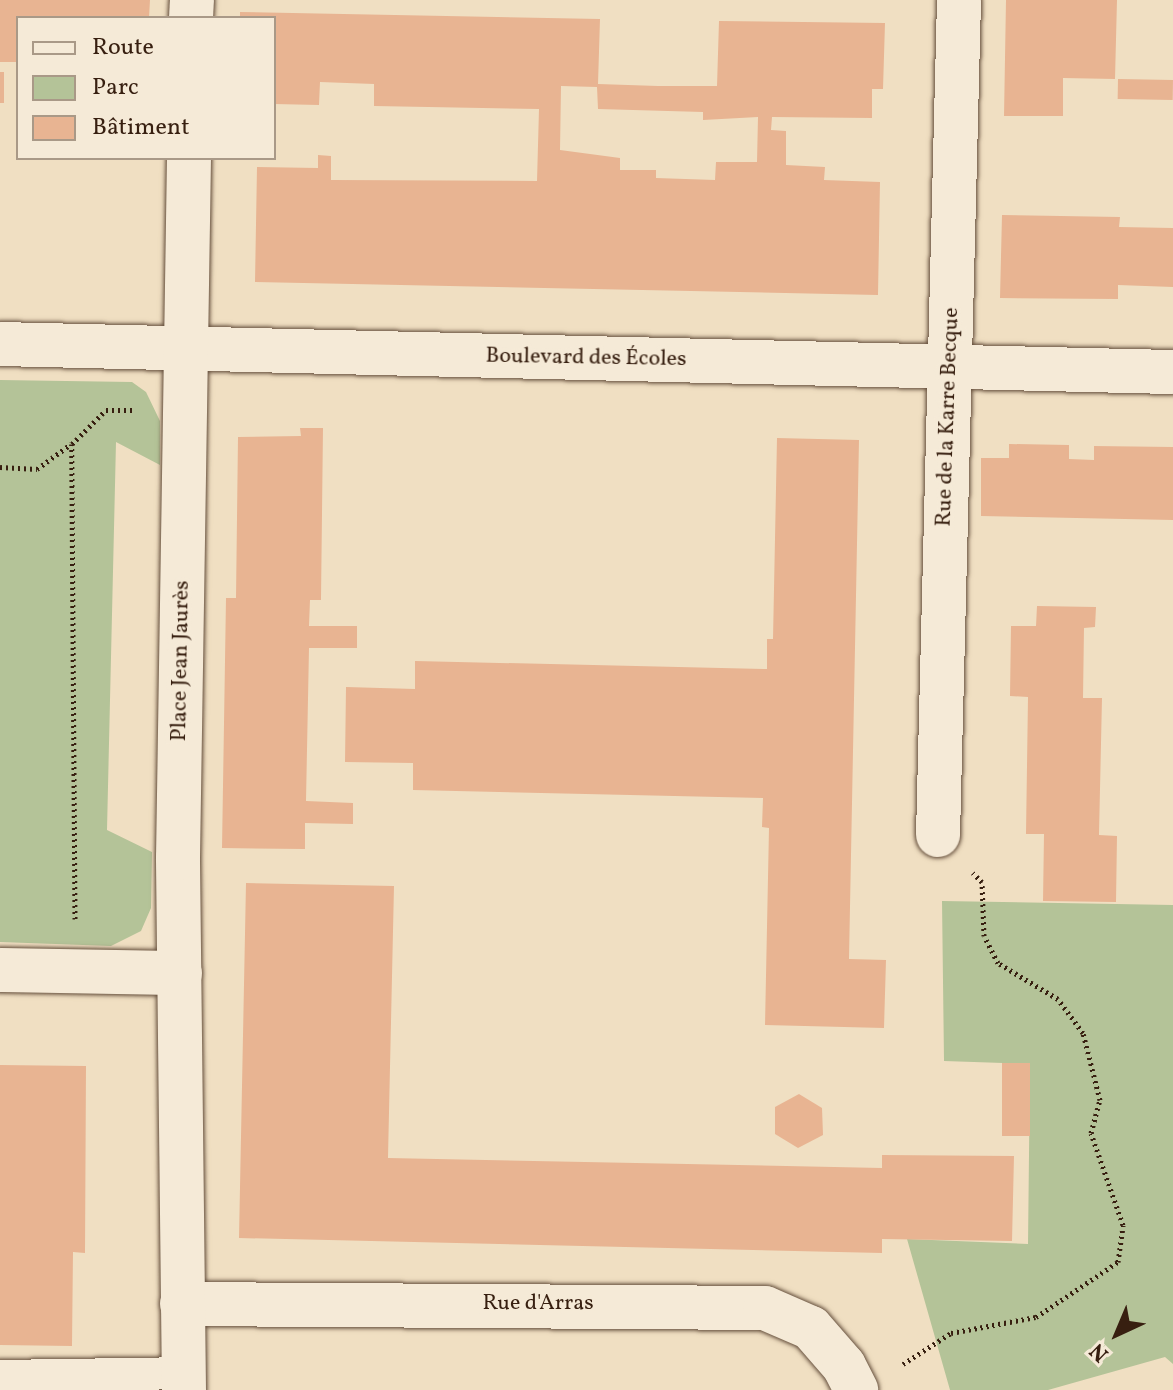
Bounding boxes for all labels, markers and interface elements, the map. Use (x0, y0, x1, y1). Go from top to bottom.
legend (16, 16, 276, 160)
text: Route (92, 31, 154, 65)
text: Parc (92, 71, 139, 105)
text: Bâtiment (92, 111, 190, 145)
street label: Rue de la Karre Becque (931, 307, 965, 527)
street label: Boulevard des Écoles (485, 343, 687, 373)
street label: Place Jean Jaurès (166, 580, 196, 742)
street label: Rue d'Arras (482, 1291, 594, 1317)
north arrow (1077, 1294, 1157, 1374)
text: N (1083, 1335, 1117, 1368)

